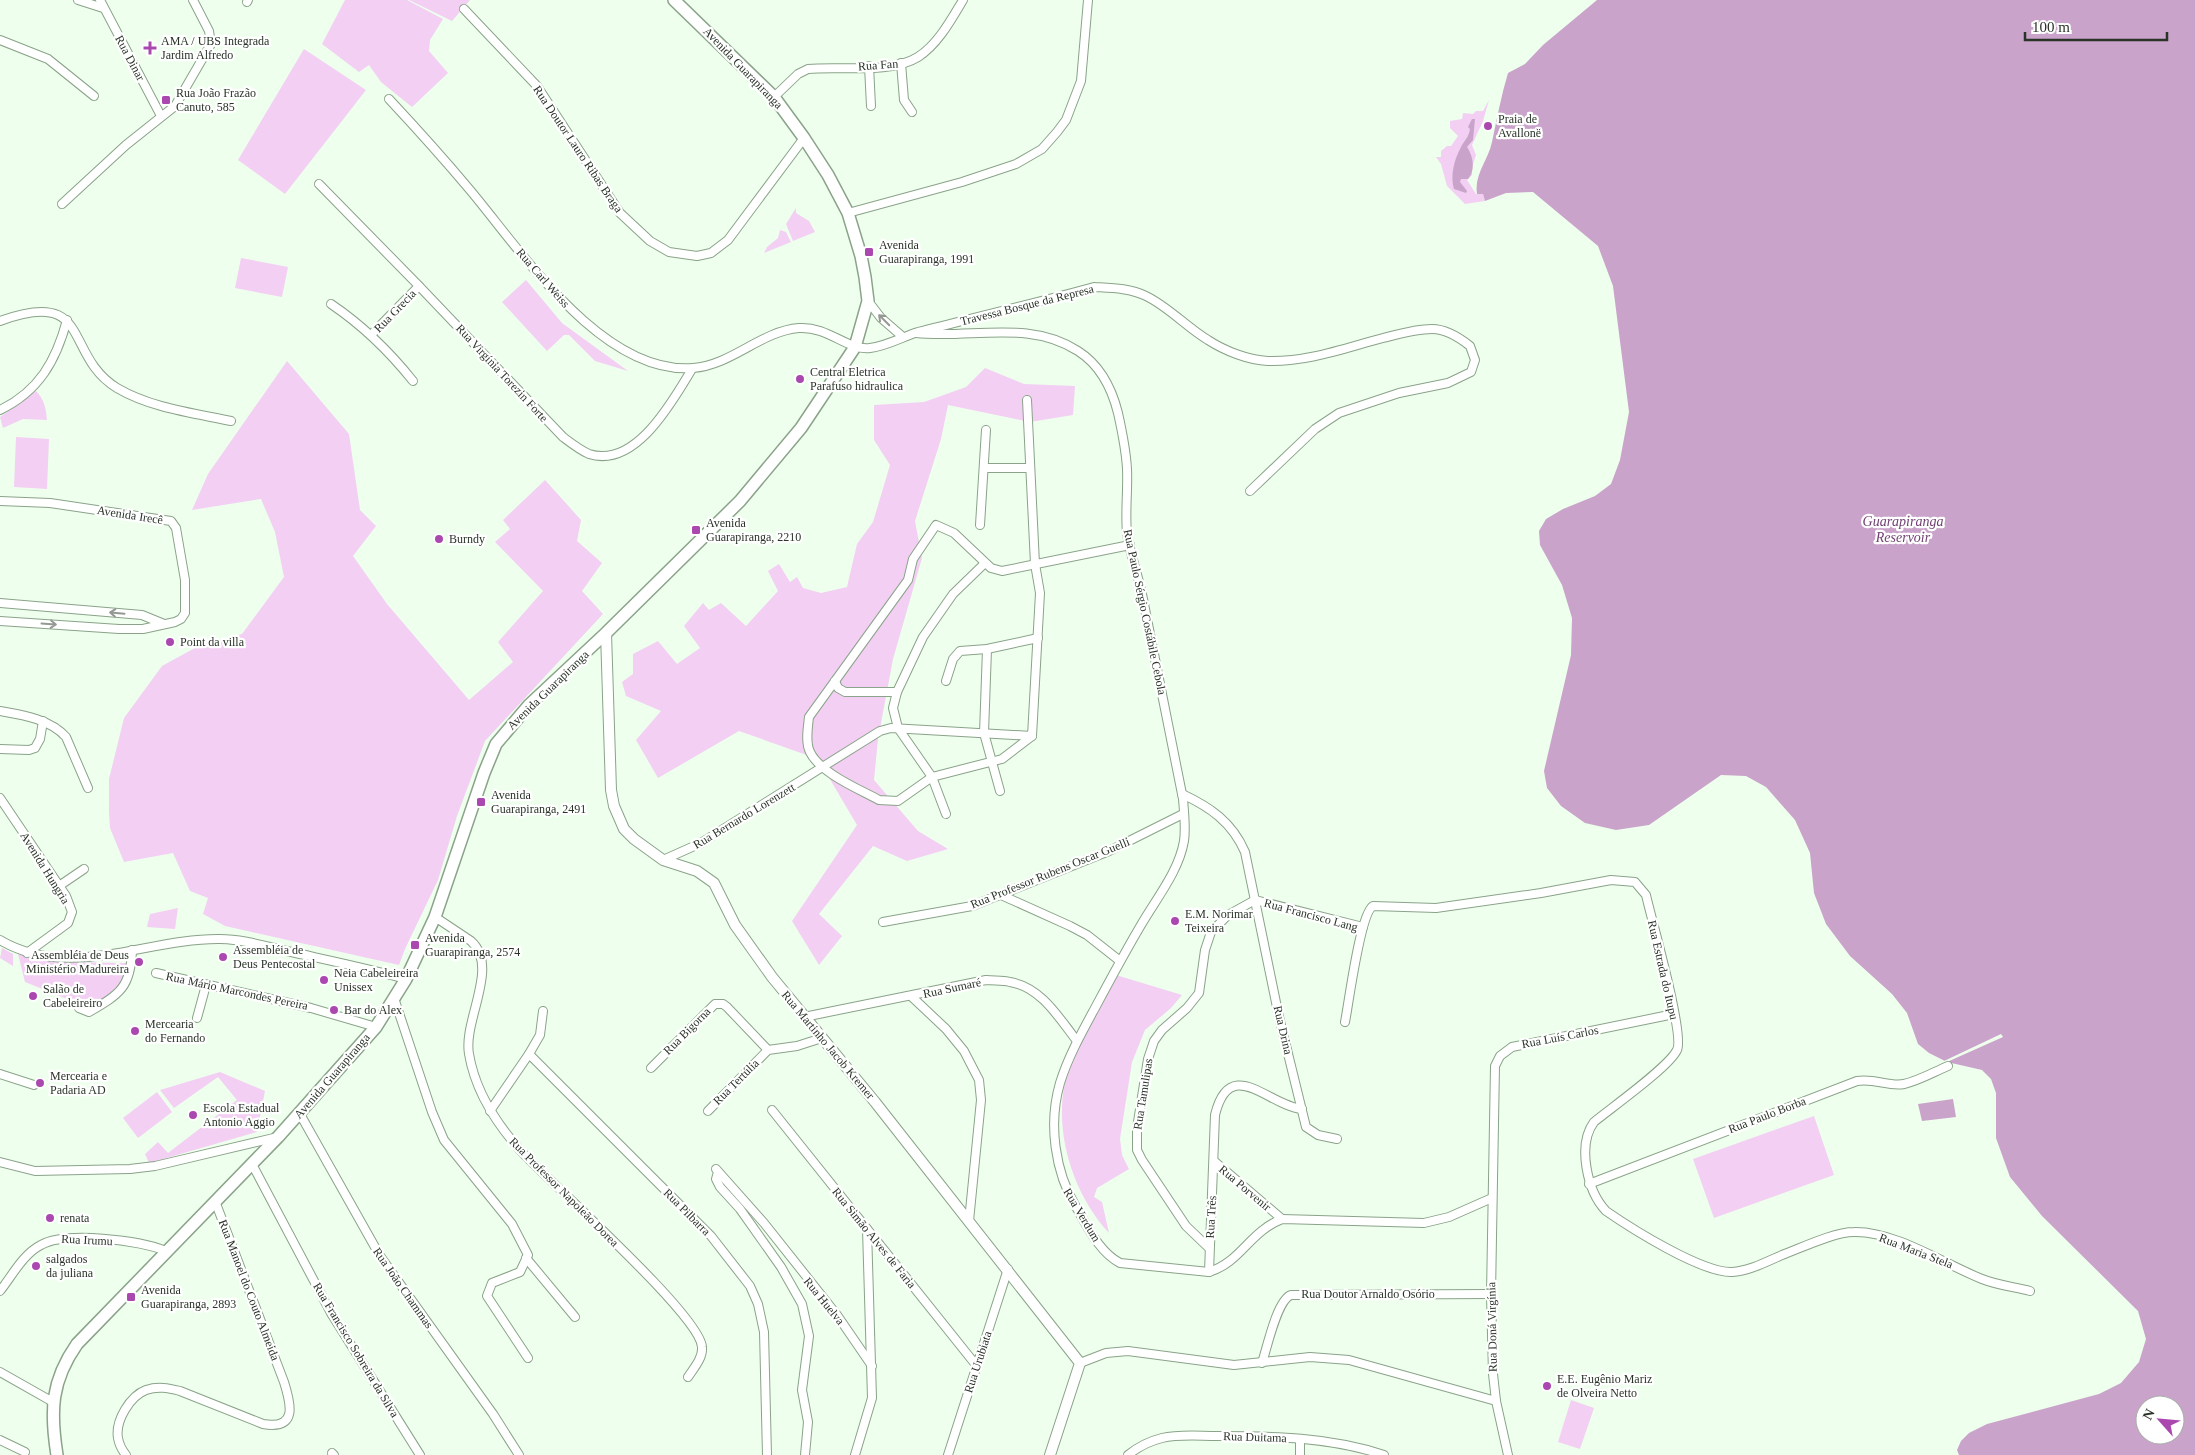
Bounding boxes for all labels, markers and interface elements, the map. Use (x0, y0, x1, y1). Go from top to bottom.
scale bar (2025, 10, 2168, 42)
text: 100 m (2032, 19, 2070, 35)
street label: Avenida Guarapiranga (700, 24, 786, 112)
street label: Rua Dinar (112, 33, 148, 83)
place label: AMA / UBS Integrada Jardim Alfredo (161, 34, 270, 62)
marker: AMA / UBS Integrada Jardim Alfredo (143, 41, 157, 55)
street label: Rua Fan (857, 57, 899, 73)
street label: Rua Doutor Lauro Ribas Braga (530, 83, 626, 216)
place label: Rua João Frazão Canuto, 585 (176, 86, 256, 114)
marker: Rua João Frazão Canuto, 585 (160, 94, 172, 106)
place label: Praia de Avallonë (1498, 112, 1541, 140)
marker: Praia de Avallonë (1482, 120, 1494, 132)
place label: Avenida Guarapiranga, 1991 (879, 238, 974, 266)
street label: Rua Carl Weiss (513, 245, 573, 311)
marker: Avenida Guarapiranga, 1991 (863, 246, 875, 258)
street label: Travessa Bosque da Represa (959, 281, 1096, 328)
street label: Rua Grecia (371, 286, 419, 335)
one-way arrow (878, 314, 890, 326)
street label: Rua Virgínia Torezin Forte (453, 321, 551, 425)
place label: Central Eletrica Parafuso hidraulica (810, 365, 904, 393)
marker: Central Eletrica Parafuso hidraulica (794, 373, 806, 385)
street label: Avenida Irecê (96, 503, 164, 527)
water label: Guarapiranga Reservoir (1863, 514, 1943, 545)
place label: Avenida Guarapiranga, 2210 (706, 516, 801, 544)
marker: Avenida Guarapiranga, 2210 (690, 524, 702, 536)
street label: Rua Paulo Sérgio Costábile Cebola (1121, 528, 1170, 697)
place label: Burndy (449, 532, 485, 546)
marker: Burndy (433, 533, 445, 545)
one-way arrow (109, 608, 125, 617)
one-way arrow (40, 619, 56, 629)
place label: Point da villa (180, 635, 245, 649)
marker: Point da villa (164, 636, 176, 648)
street label: Avenida Guarapiranga (504, 647, 592, 733)
street label: Rua Bernardo Lorenzett (691, 780, 798, 852)
place label: Avenida Guarapiranga, 2491 (491, 788, 586, 816)
marker: Avenida Guarapiranga, 2491 (475, 796, 487, 808)
street label: Avenida Hungria (17, 829, 73, 907)
street label: Rua Professor Rubens Oscar Guelli (968, 834, 1132, 911)
street label: Rua Francisco Lang (1263, 896, 1359, 934)
place label: E.M. Norimar Teixeira (1185, 907, 1253, 935)
marker: E.M. Norimar Teixeira (1169, 915, 1181, 927)
street label: Rua Estrada do Itupu (1645, 919, 1681, 1021)
place label: Avenida Guarapiranga, 2574 (425, 931, 520, 959)
marker: Avenida Guarapiranga, 2574 (409, 939, 421, 951)
place label: Assembléia de Deus Pentecostal (233, 943, 316, 971)
place label: Assembléia de Deus Ministério Madureira (26, 948, 130, 976)
marker: Assembléia de Deus Pentecostal (217, 951, 229, 963)
marker: Assembléia de Deus Ministério Madureira (133, 956, 145, 968)
place label: Neia Cabeleireira Unissex (334, 966, 419, 994)
street label: Rua Mário Marcondes Pereira (165, 969, 310, 1013)
marker: Neia Cabeleireira Unissex (318, 974, 330, 986)
street label: Rua Sumaré (922, 975, 982, 1001)
place label: Salão de Cabeleireiro (43, 982, 102, 1010)
street label: Rua Martinho Jacob Kremer (779, 988, 877, 1102)
marker: Salão de Cabeleireiro (27, 990, 39, 1002)
place label: Bar do Alex (344, 1003, 402, 1017)
marker: Bar do Alex (328, 1004, 340, 1016)
street label: Rua Bigorna (660, 1004, 714, 1058)
street label: Rua Drina (1271, 1004, 1296, 1056)
place label: Mercearia do Fernando (145, 1017, 205, 1045)
street label: Rua Luís Carlos (1520, 1023, 1600, 1051)
marker: Mercearia do Fernando (129, 1025, 141, 1037)
street label: Avenida Guarapiranga (291, 1030, 373, 1121)
street label: Rua Tertúlia (710, 1056, 762, 1108)
street label: Rua Tamulipas (1130, 1057, 1156, 1131)
place label: Mercearia e Padaria AD (50, 1069, 107, 1097)
marker: Mercearia e Padaria AD (34, 1077, 46, 1089)
street label: Rua Paulo Borba (1726, 1094, 1808, 1136)
place label: Escola Estadual Antonio Aggio (203, 1101, 280, 1129)
marker: Escola Estadual Antonio Aggio (187, 1109, 199, 1121)
street label: Rua Professor Napoleão Dorea (506, 1134, 622, 1250)
street label: Rua Porvenir (1216, 1162, 1274, 1214)
street label: Rua Simão Alves de Faria (829, 1185, 919, 1292)
street label: Rua Pilbarra (661, 1186, 714, 1239)
street label: Rua Verdum (1061, 1186, 1104, 1245)
street label: Rua Três (1203, 1195, 1219, 1239)
place label: renata (60, 1211, 90, 1225)
marker: renata (44, 1212, 56, 1224)
street label: Rua Manoel do Couto Almeida (216, 1217, 283, 1363)
street label: Rua Maria Stela (1877, 1230, 1956, 1272)
street label: Rua Irumu (61, 1232, 113, 1248)
street label: Rua João Chammas (370, 1245, 436, 1331)
place label: salgados da juliana (46, 1252, 94, 1280)
marker: salgados da juliana (30, 1260, 42, 1272)
street label: Rua Huelva (801, 1274, 848, 1328)
street label: Rua Francisco Sobreira da Silva (310, 1280, 402, 1420)
street label: Rua Doná Virgínia (1484, 1281, 1500, 1372)
place label: Avenida Guarapiranga, 2893 (141, 1283, 236, 1311)
street label: Rua Doutor Arnaldo Osório (1301, 1287, 1435, 1301)
marker: Avenida Guarapiranga, 2893 (125, 1291, 137, 1303)
street label: Rua Urubiata (961, 1329, 995, 1395)
place label: E.E. Eugênio Mariz de Olveira Netto (1557, 1372, 1652, 1400)
marker: E.E. Eugênio Mariz de Olveira Netto (1541, 1380, 1553, 1392)
north arrow (2135, 1395, 2185, 1445)
text: N (2140, 1406, 2158, 1422)
street label: Rua Duitama (1223, 1429, 1288, 1445)

